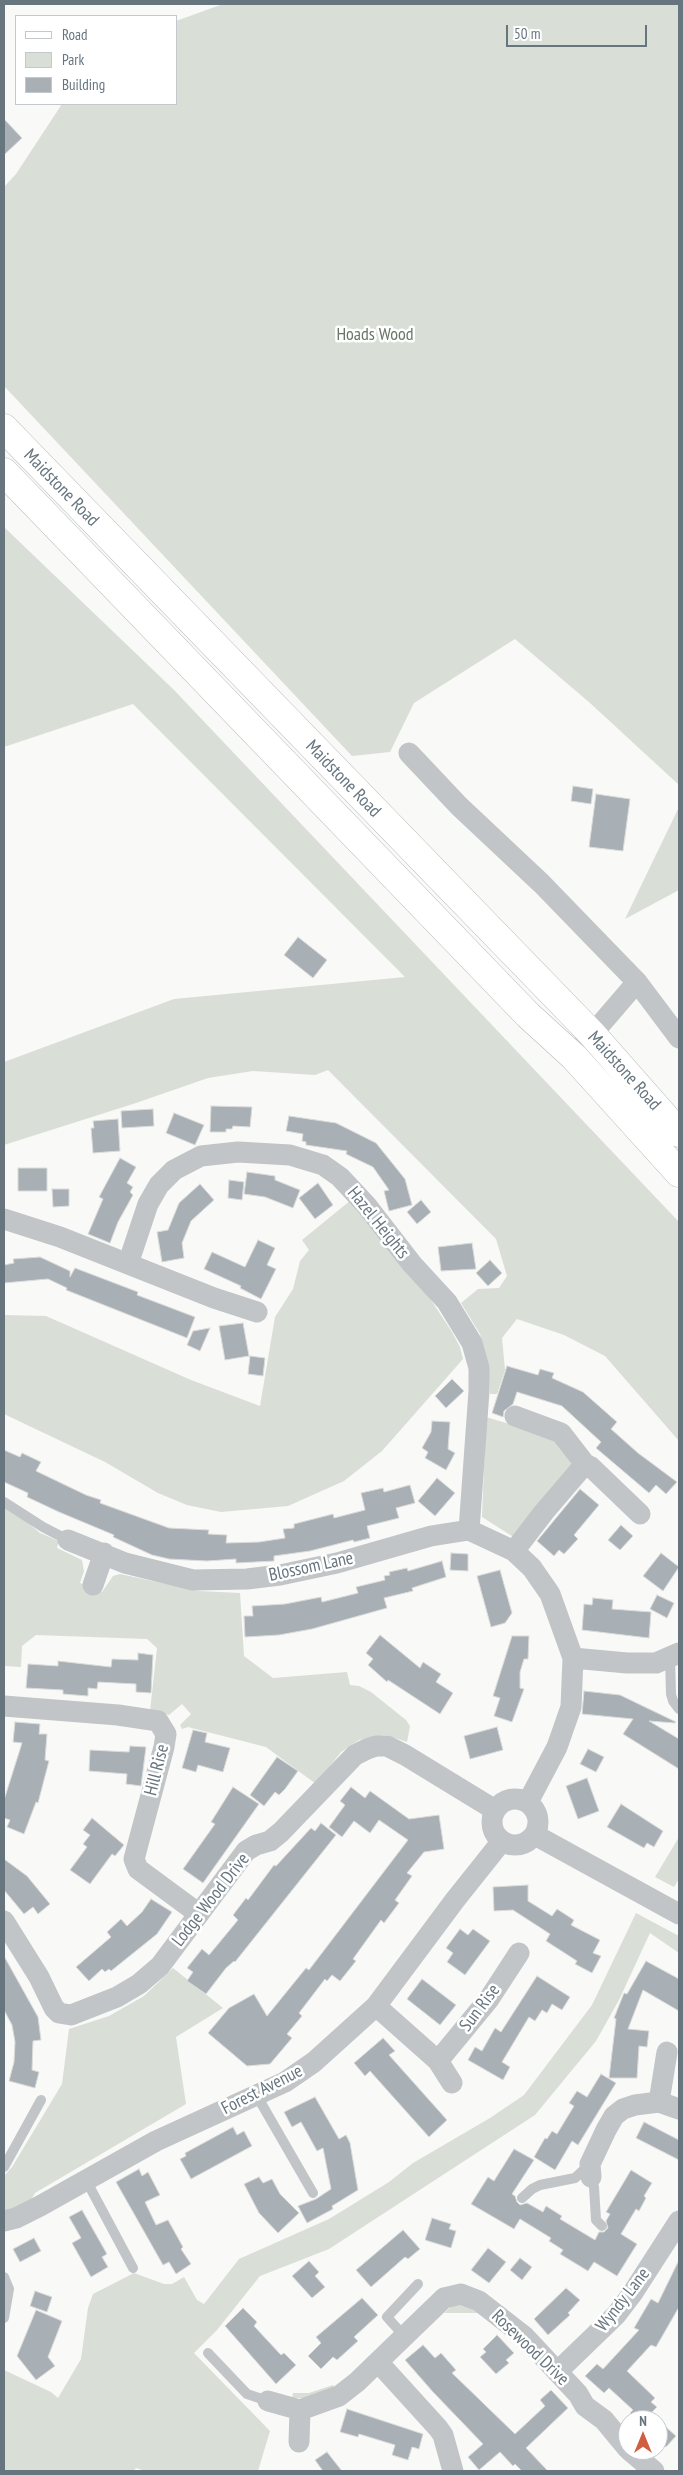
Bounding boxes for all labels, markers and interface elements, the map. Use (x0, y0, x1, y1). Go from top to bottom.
legend (15, 15, 178, 105)
scale bar (508, 15, 649, 47)
text: 50 m (514, 24, 540, 43)
text: Road (62, 25, 88, 44)
text: Park (62, 50, 84, 69)
text: Building (62, 75, 105, 94)
park label: Hoads Wood (336, 324, 414, 346)
street label: Maidstone Road (19, 445, 103, 531)
street label: Maidstone Road (301, 736, 385, 822)
street label: Maidstone Road (583, 1027, 665, 1115)
street label: Hazel Heights (342, 1183, 414, 1263)
street label: Blossom Lane (267, 1548, 355, 1586)
street label: Hill Rise (140, 1742, 174, 1798)
street label: Lodge Wood Drive (168, 1849, 254, 1951)
street label: Sun Rise (455, 1980, 505, 2036)
street label: Forest Avenue (218, 2060, 306, 2120)
street label: Wyndy Lane (592, 2264, 654, 2336)
street label: Rosewood Drive (487, 2306, 573, 2390)
north arrow (618, 2410, 668, 2460)
text: N (639, 2412, 647, 2430)

